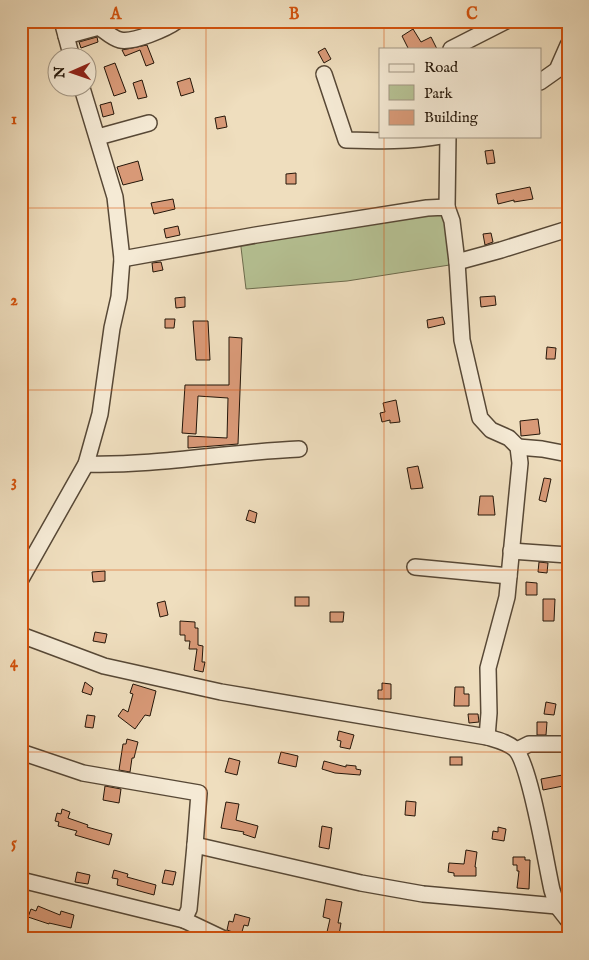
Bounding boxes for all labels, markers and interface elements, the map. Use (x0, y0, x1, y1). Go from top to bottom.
text: A (110, 5, 123, 25)
text: B (289, 5, 300, 25)
text: C (466, 5, 478, 25)
north arrow (48, 48, 98, 98)
legend (379, 48, 542, 138)
text: Road (424, 58, 459, 77)
text: N (51, 66, 69, 80)
text: Park (424, 84, 454, 103)
text: Building (424, 108, 479, 127)
text: 1 (11, 110, 17, 130)
text: 2 (10, 291, 18, 311)
text: 3 (11, 472, 17, 492)
text: 4 (10, 653, 19, 673)
text: 5 (11, 834, 17, 854)

